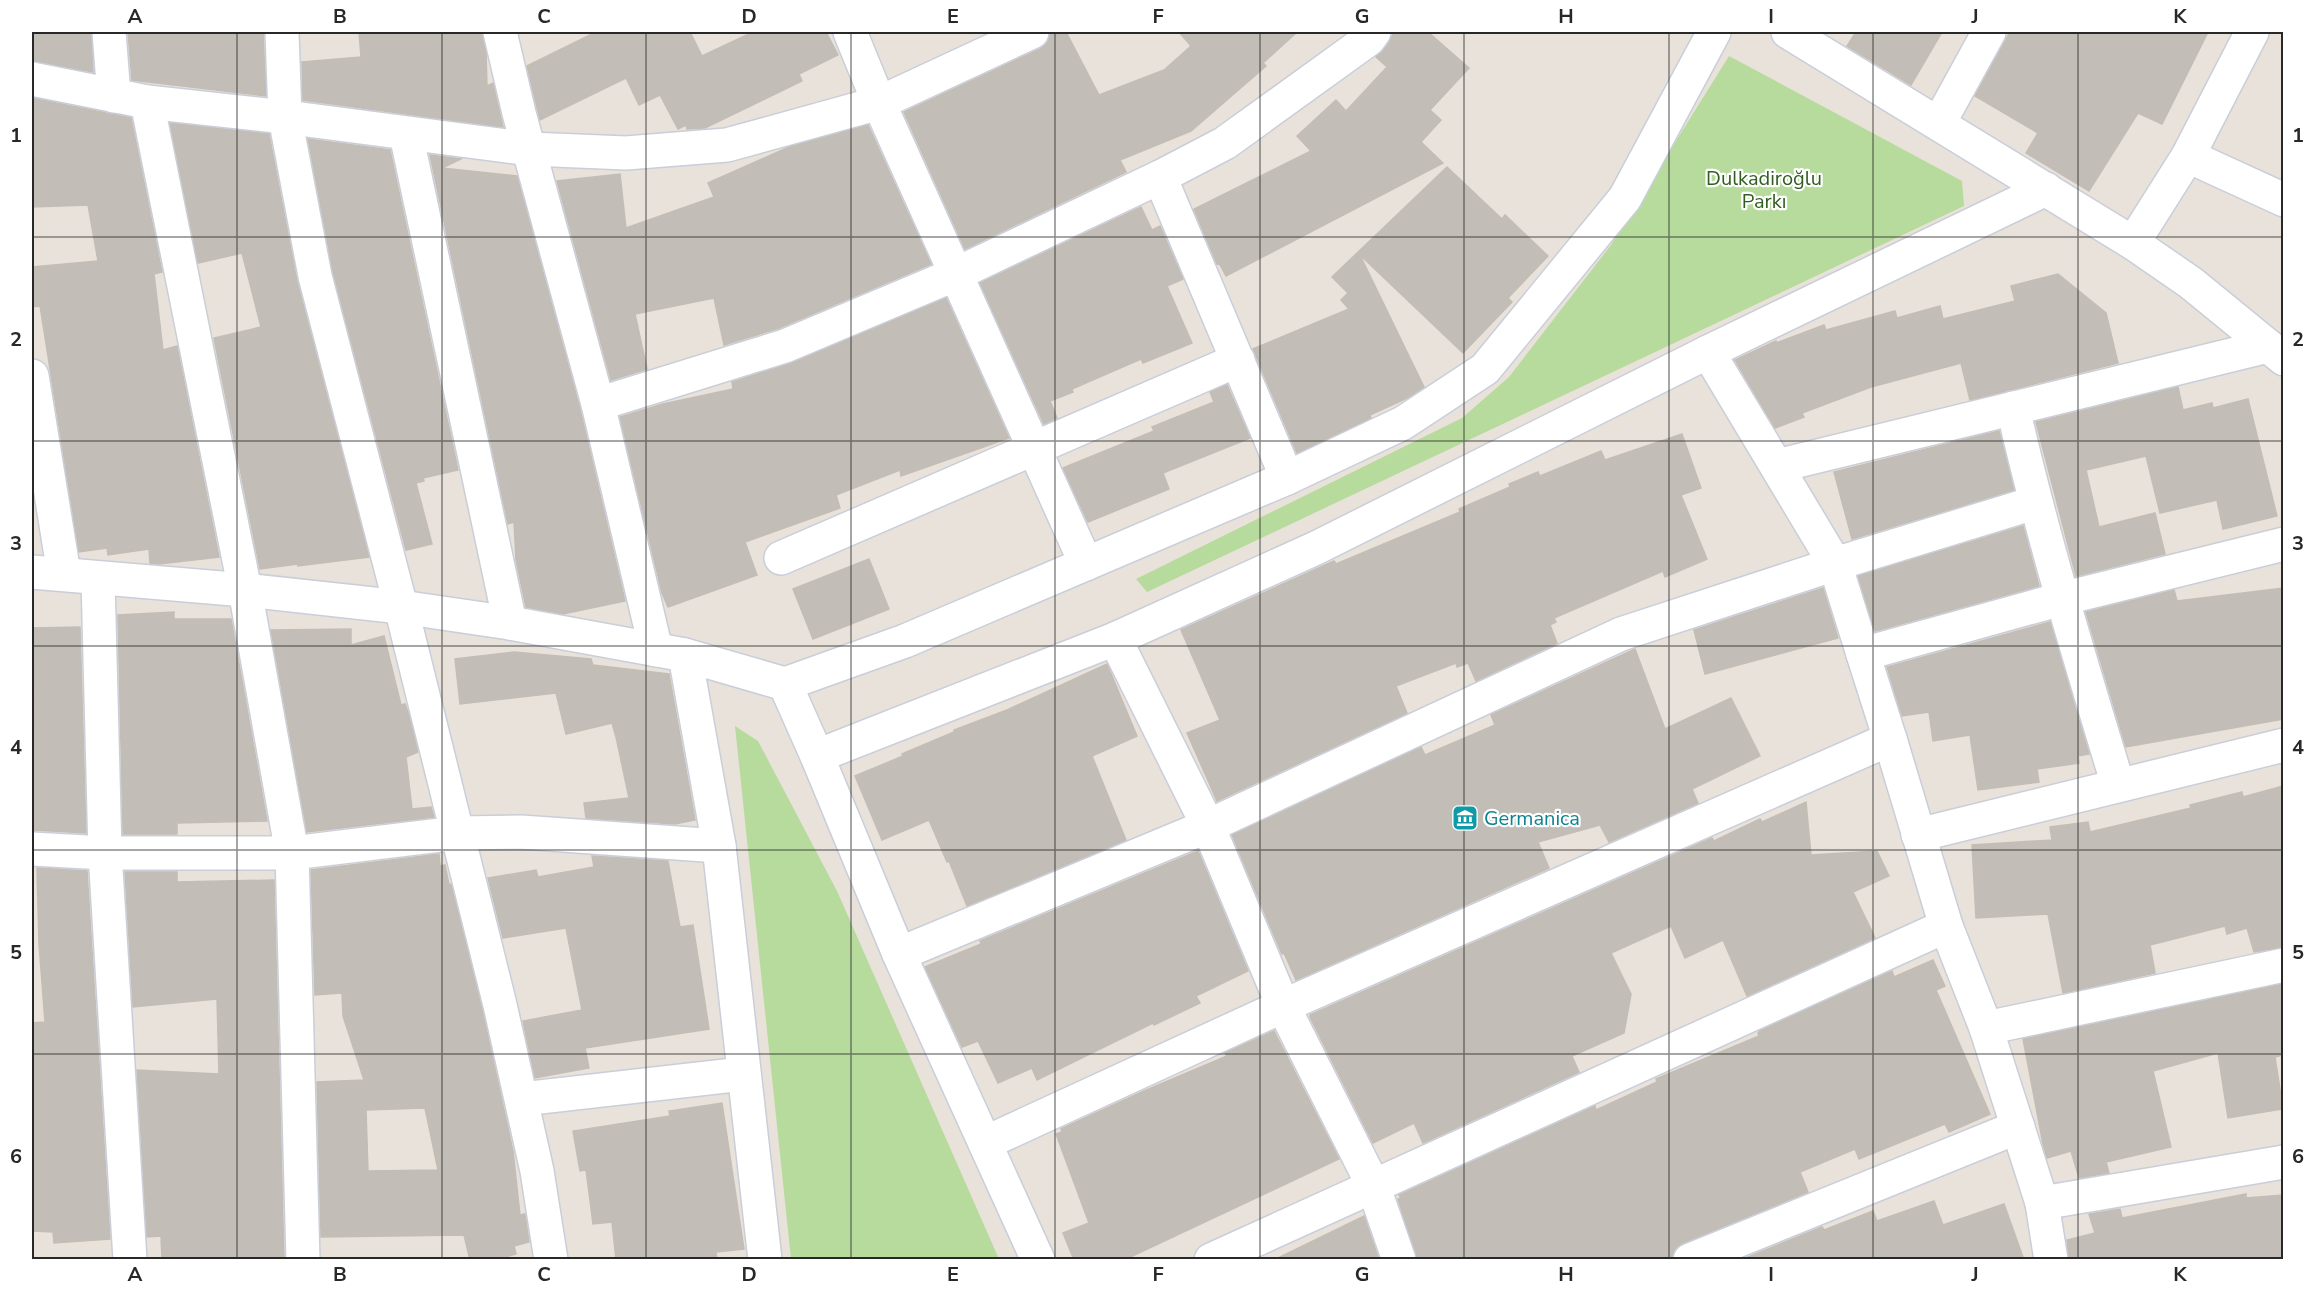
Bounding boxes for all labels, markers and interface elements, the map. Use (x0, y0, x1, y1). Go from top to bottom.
text: A (128, 3, 143, 30)
text: B (333, 3, 347, 30)
text: C (537, 3, 551, 30)
text: D (741, 3, 757, 30)
text: E (947, 3, 959, 30)
text: F (1152, 3, 1164, 30)
text: G (1355, 3, 1369, 30)
text: H (1558, 3, 1574, 30)
text: I (1768, 3, 1774, 30)
text: J (1970, 3, 1979, 30)
text: K (2173, 3, 2187, 30)
text: 1 (10, 122, 22, 149)
text: 1 (2292, 122, 2304, 149)
park label: Dulkadiroğlu Parkı (1706, 165, 1822, 215)
text: 2 (10, 326, 22, 353)
text: 2 (2292, 326, 2304, 353)
text: 3 (10, 530, 22, 557)
text: 3 (2292, 530, 2304, 557)
text: 4 (10, 734, 22, 761)
text: 4 (2292, 734, 2304, 761)
museum icon: Germanica (1450, 803, 1480, 833)
place label: Germanica (1484, 805, 1580, 832)
text: 5 (10, 939, 22, 966)
text: 5 (2292, 939, 2304, 966)
text: 6 (10, 1143, 22, 1170)
text: 6 (2292, 1143, 2304, 1170)
text: A (128, 1261, 143, 1288)
text: B (333, 1261, 347, 1288)
text: C (537, 1261, 551, 1288)
text: D (741, 1261, 757, 1288)
text: E (947, 1261, 959, 1288)
text: F (1152, 1261, 1164, 1288)
text: G (1355, 1261, 1369, 1288)
text: H (1558, 1261, 1574, 1288)
text: I (1768, 1261, 1774, 1288)
text: J (1970, 1261, 1979, 1288)
text: K (2173, 1261, 2187, 1288)

